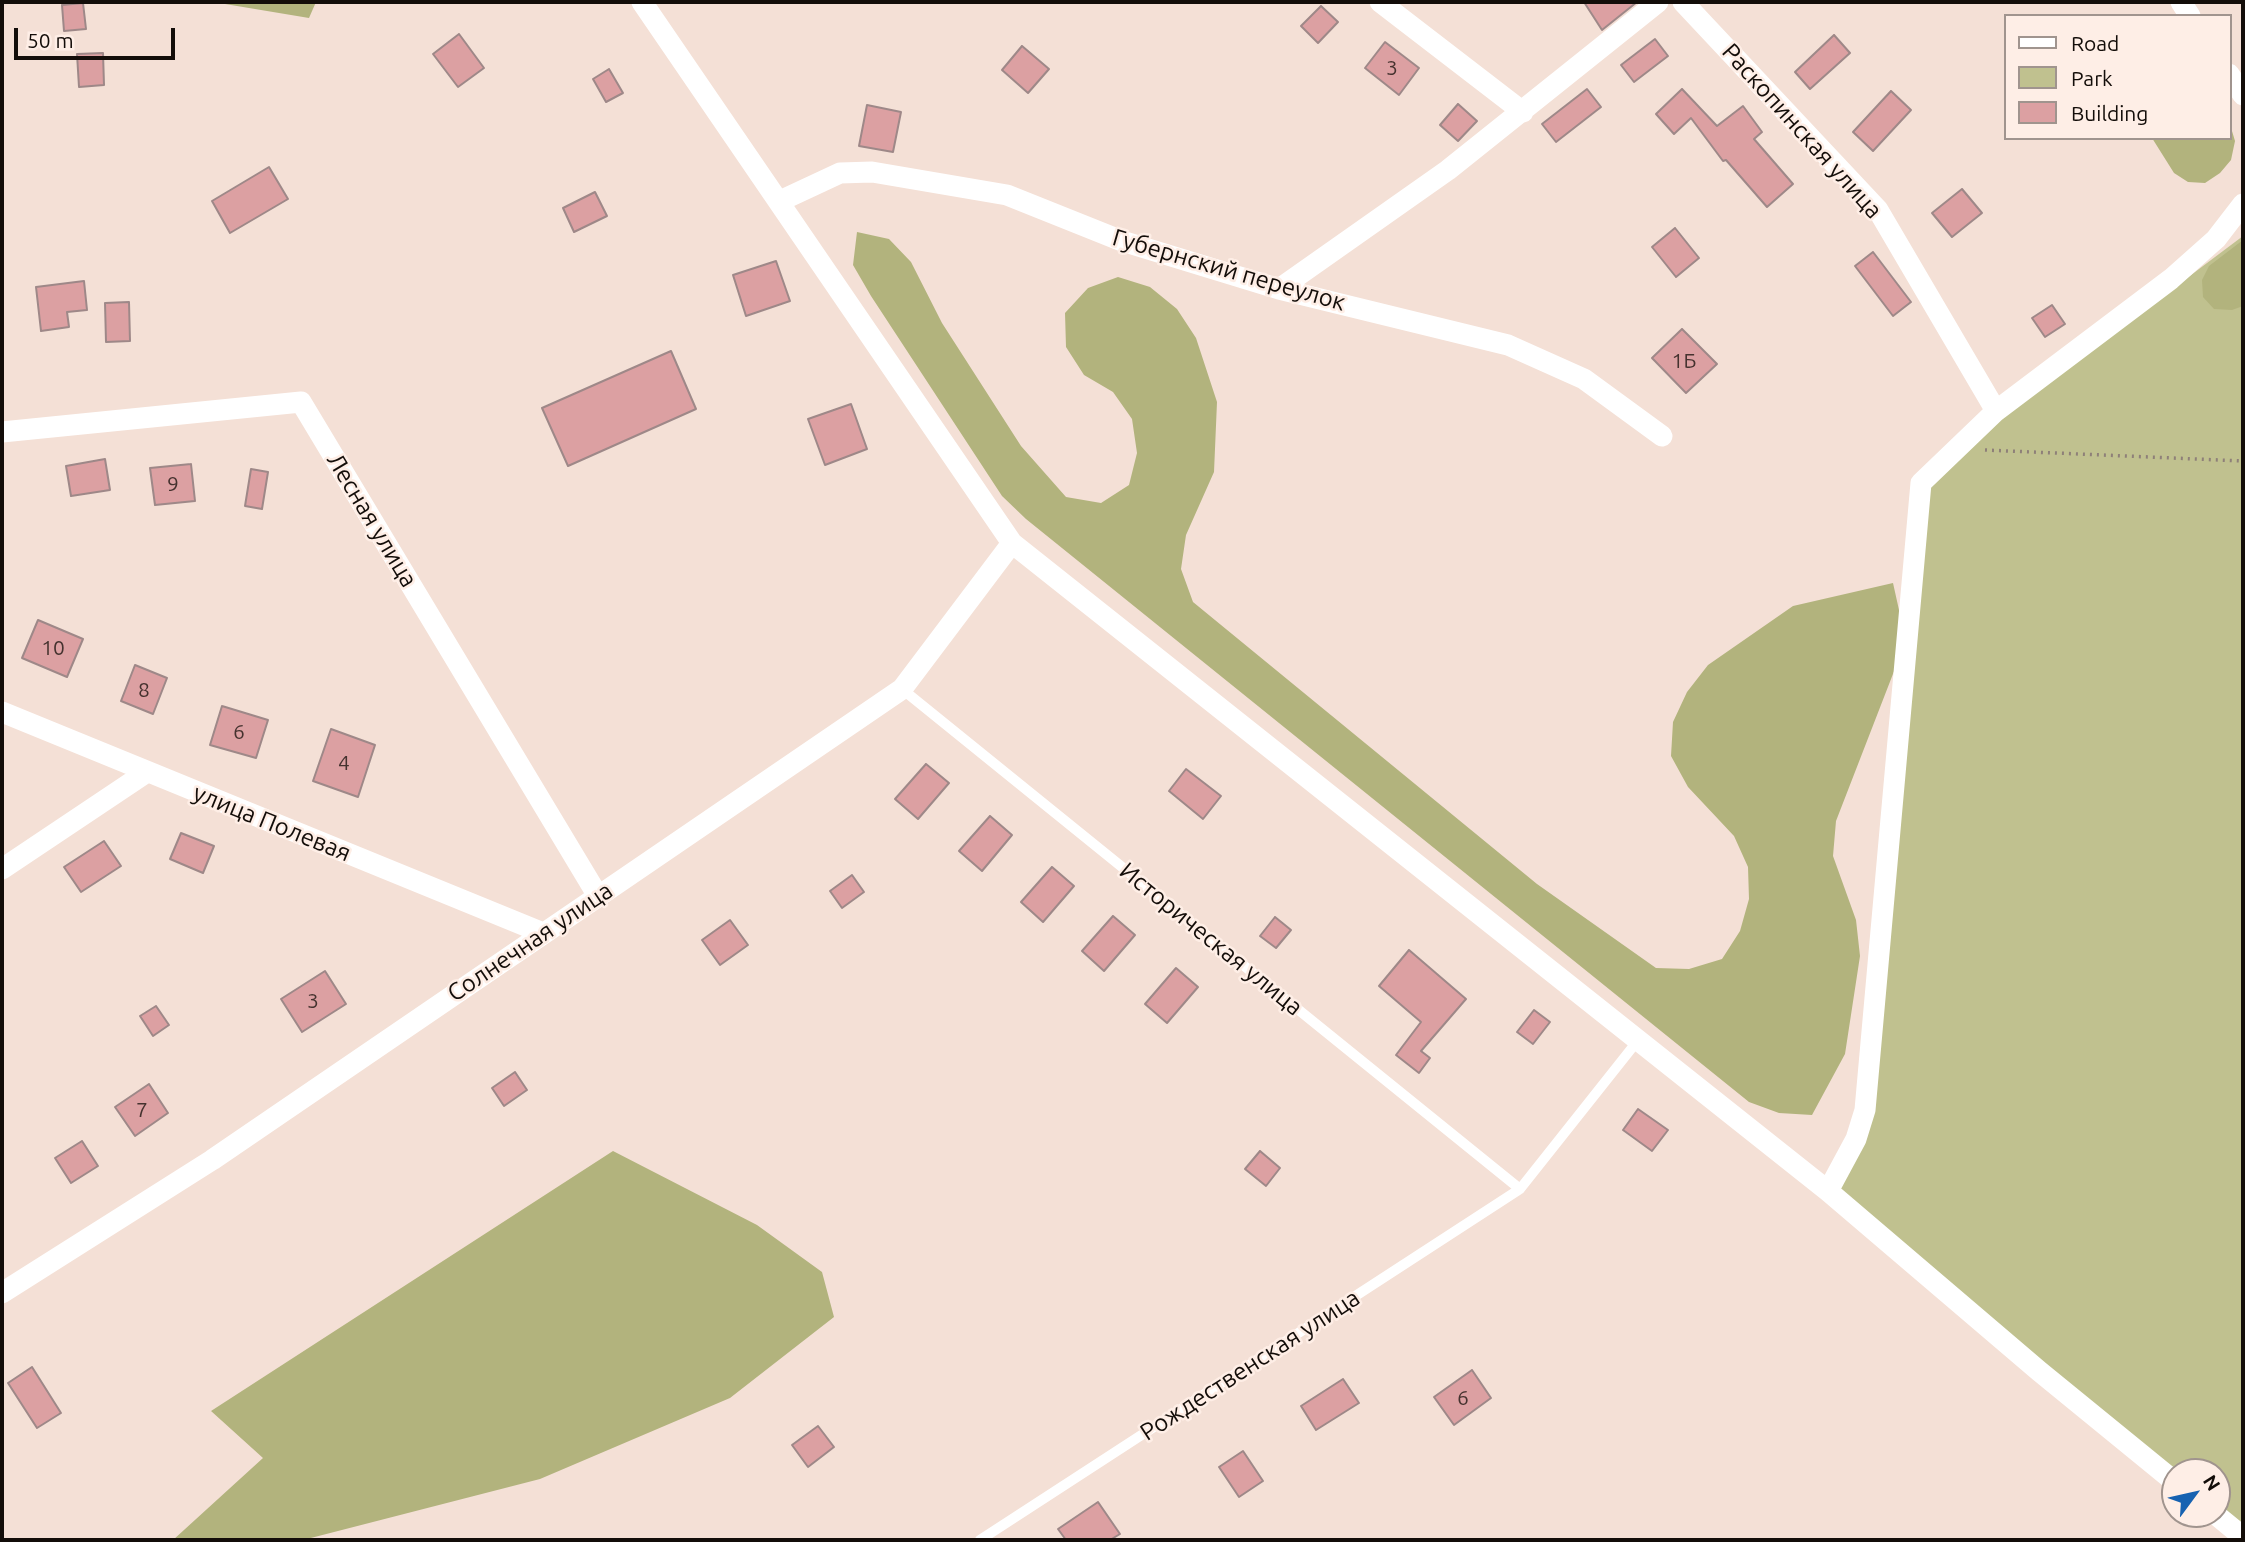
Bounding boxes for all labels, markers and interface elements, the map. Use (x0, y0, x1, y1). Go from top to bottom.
scale bar (18, 14, 178, 58)
legend (2004, 14, 2231, 140)
text: 50 m (27, 28, 74, 52)
text: Road (2071, 31, 2119, 55)
street label: Раскопинская улица (1716, 38, 1888, 224)
house number: 3 (1386, 55, 1398, 81)
text: Park (2071, 66, 2113, 90)
text: Building (2071, 101, 2148, 125)
street label: Губернский переулок (1109, 223, 1349, 317)
house number: 1Б (1672, 348, 1696, 374)
street label: Лесная улица (321, 448, 423, 592)
house number: 9 (167, 471, 179, 497)
house number: 10 (41, 635, 65, 661)
house number: 8 (138, 677, 150, 703)
house number: 6 (233, 719, 245, 745)
house number: 4 (338, 750, 350, 776)
street label: улица Полевая (189, 778, 355, 868)
street label: Историческая улица (1114, 856, 1308, 1022)
street label: Солнечная улица (442, 876, 618, 1008)
house number: 3 (307, 988, 319, 1014)
house number: 7 (136, 1097, 148, 1123)
street label: Рождественская улица (1135, 1283, 1365, 1447)
house number: 6 (1457, 1385, 1469, 1411)
north arrow (2161, 1458, 2231, 1528)
text: N (2199, 1471, 2225, 1495)

